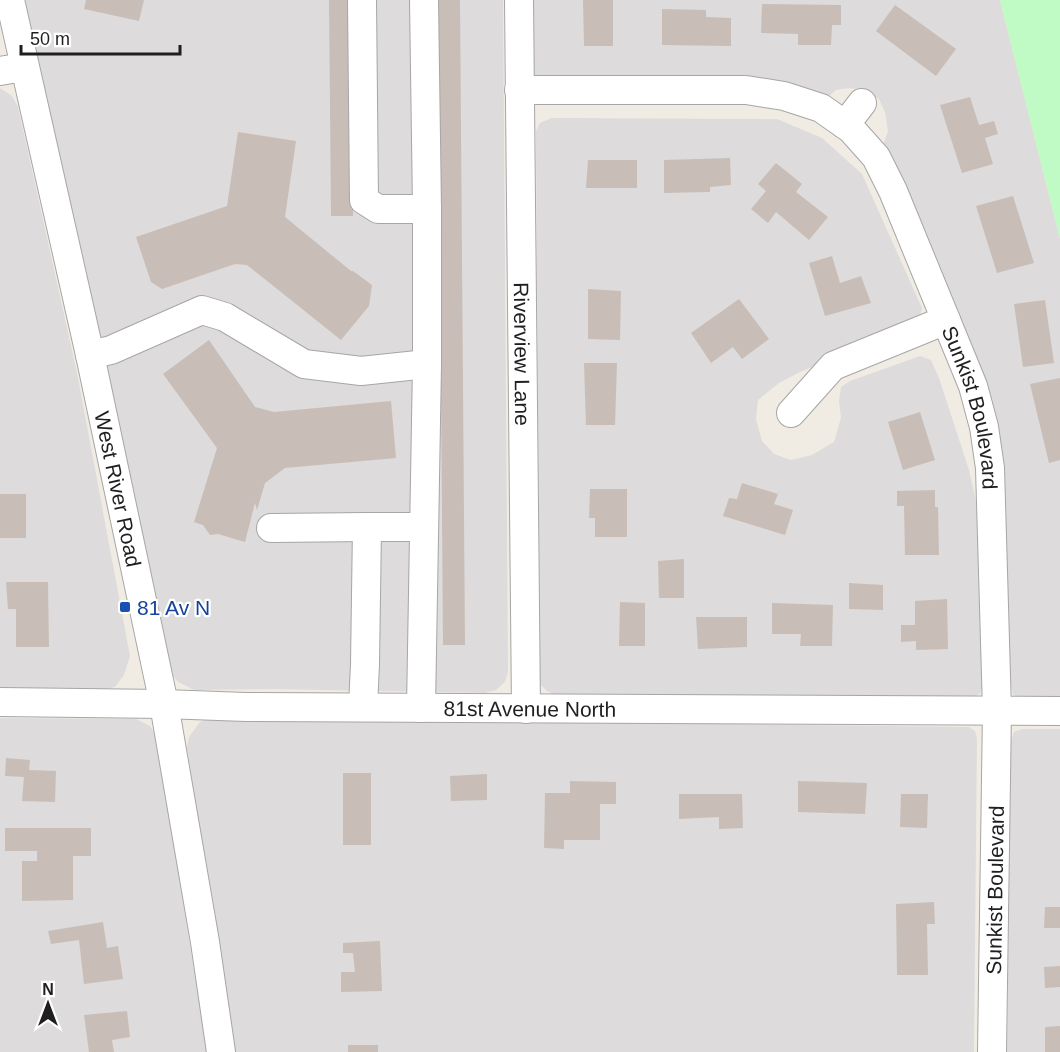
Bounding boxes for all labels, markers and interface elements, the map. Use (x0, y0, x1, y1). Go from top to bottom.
scale bar (21, 18, 180, 56)
text: 50 m (30, 29, 70, 49)
street label: Riverview Lane (510, 282, 535, 426)
street label: Sunkist Boulevard (938, 322, 1002, 490)
street label: West River Road (91, 409, 146, 569)
place label: 81 Av N (137, 596, 210, 619)
marker: 81 Av N (118, 600, 132, 614)
street label: 81st Avenue North (444, 696, 616, 720)
street label: Sunkist Boulevard (982, 805, 1008, 975)
north arrow (18, 974, 78, 1034)
text: N (42, 981, 54, 998)

